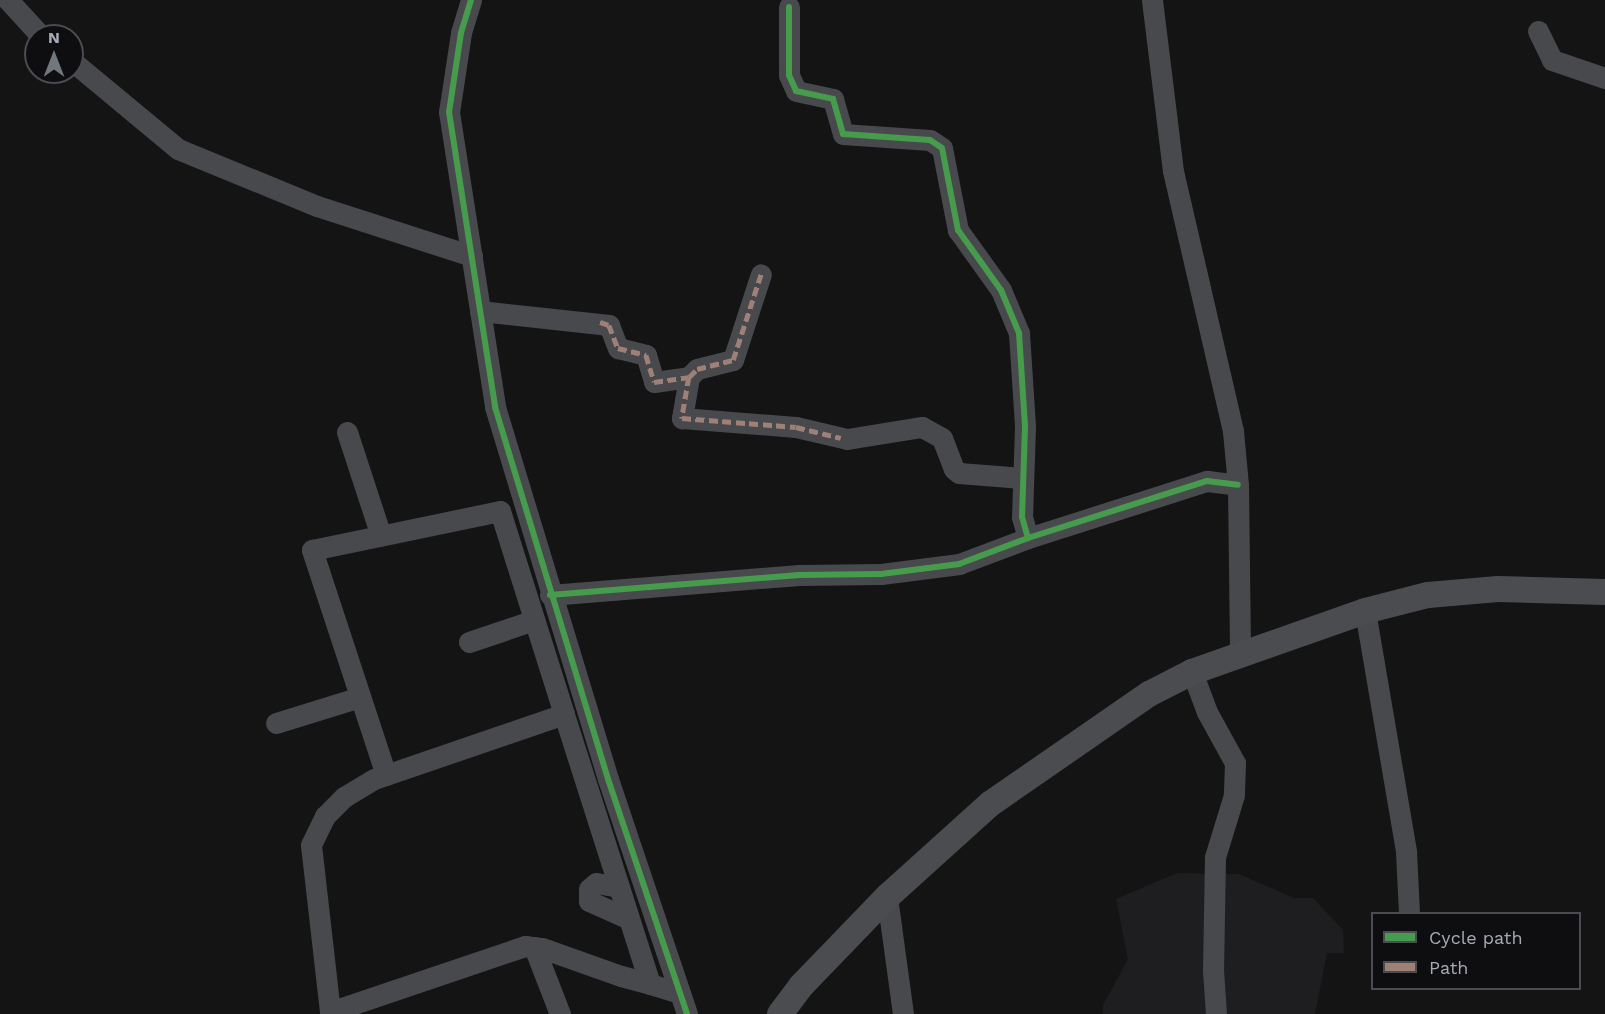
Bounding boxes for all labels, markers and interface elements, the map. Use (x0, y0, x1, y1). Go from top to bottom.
north arrow (24, 24, 84, 84)
text: N (48, 28, 60, 47)
legend (1371, 912, 1581, 990)
text: Cycle path (1429, 927, 1523, 948)
text: Path (1429, 957, 1469, 978)

